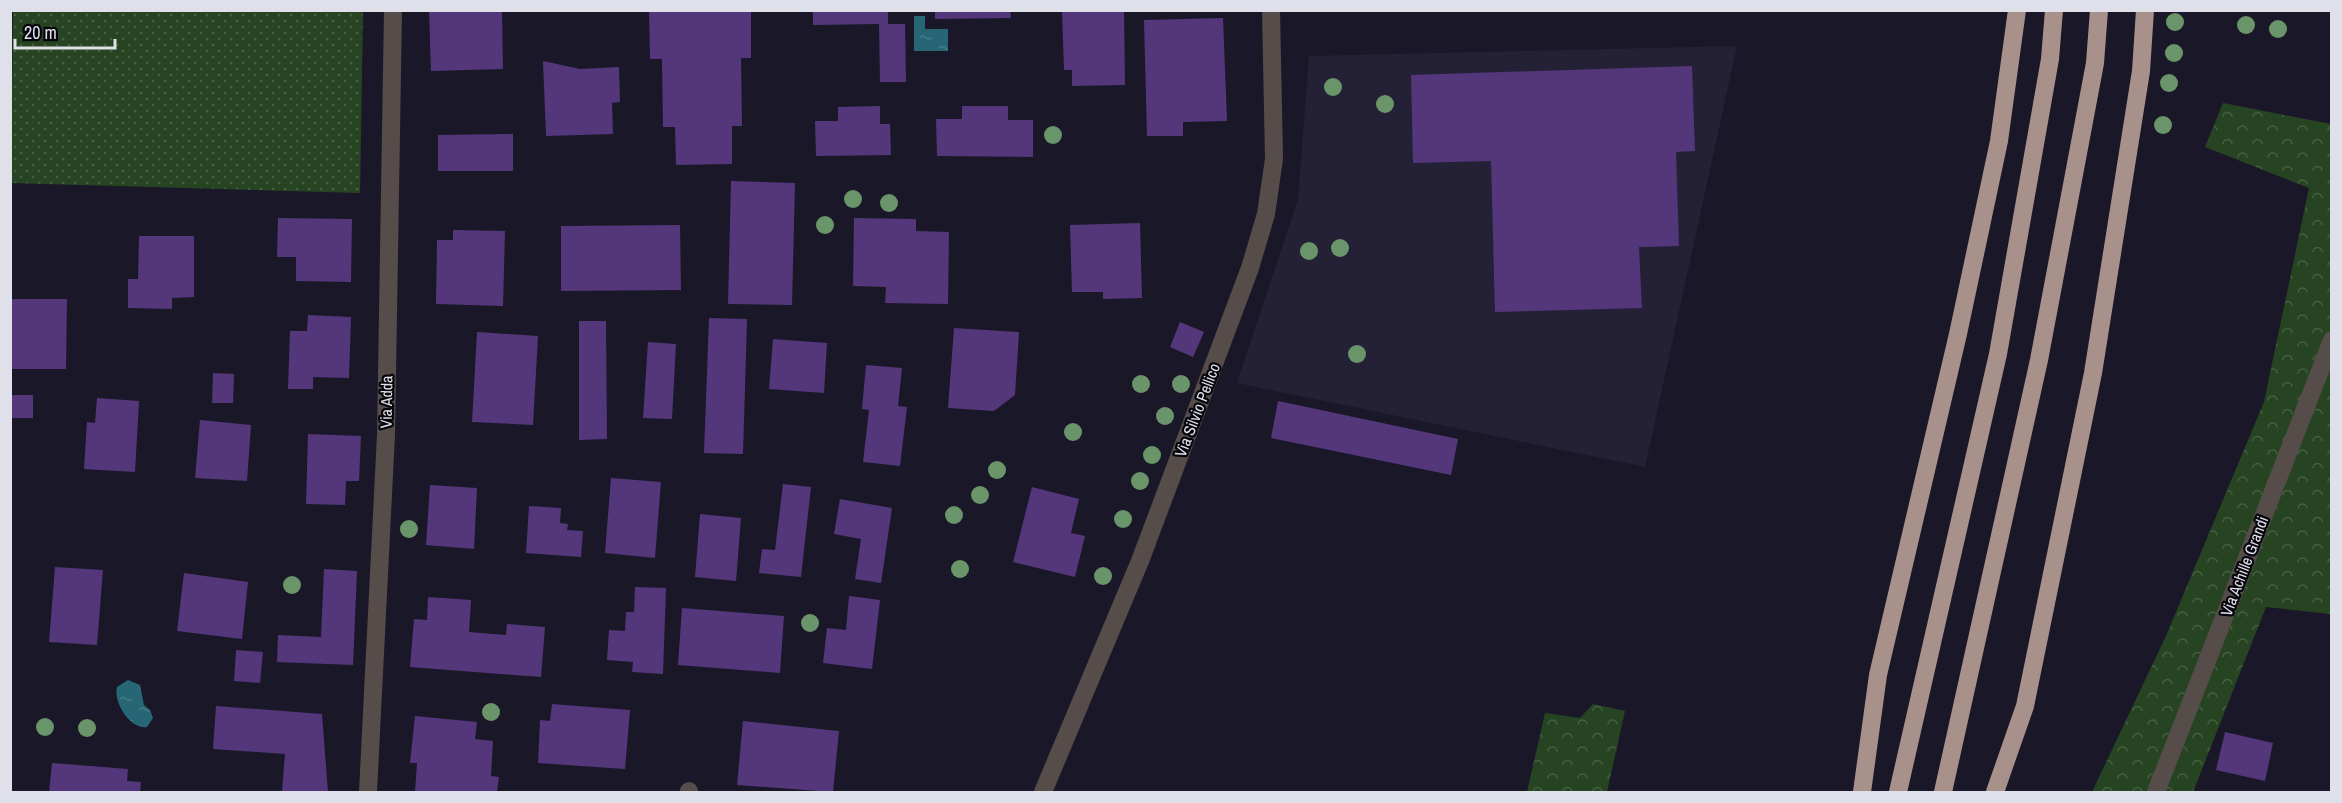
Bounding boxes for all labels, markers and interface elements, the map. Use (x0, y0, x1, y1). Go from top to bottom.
scale bar (15, 12, 116, 50)
text: 20 m (24, 20, 57, 45)
street label: Via Silvio Pellico (1169, 360, 1225, 460)
street label: Via Adda (375, 375, 397, 429)
street label: Via Achille Grandi (2215, 513, 2273, 619)

